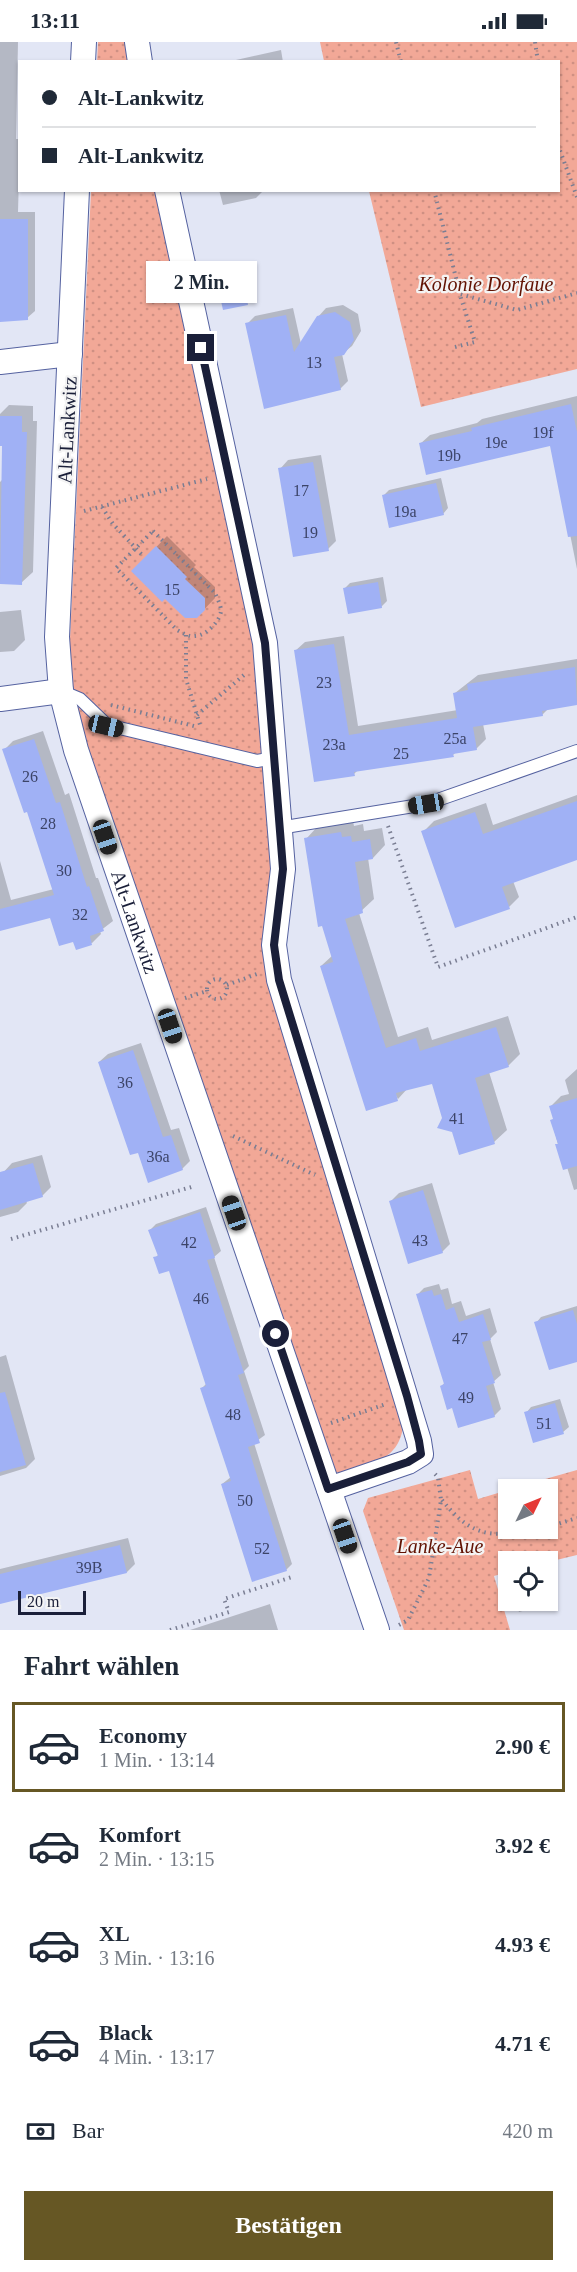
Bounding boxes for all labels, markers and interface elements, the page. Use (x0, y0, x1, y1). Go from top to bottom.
text: 13:11 (30, 8, 80, 33)
text: Alt-Lankwitz (78, 85, 204, 110)
text: Alt-Lankwitz (78, 143, 204, 168)
callout: 2 Min. (146, 261, 256, 303)
text: 2 Min. (174, 271, 229, 293)
park label: Kolonie Dorfaue (418, 273, 554, 296)
route end (187, 334, 214, 361)
house number: 13 (306, 354, 322, 371)
street label: Alt-Lankwitz (53, 376, 81, 484)
house number: 19f (532, 424, 554, 441)
house number: 19e (484, 434, 508, 451)
house number: 19b (437, 447, 461, 464)
house number: 17 (293, 482, 309, 499)
house number: 19a (393, 503, 417, 520)
house number: 19 (302, 524, 318, 541)
house number: 15 (164, 581, 180, 598)
house number: 23 (316, 674, 332, 691)
car (86, 713, 126, 739)
house number: 25a (443, 730, 467, 747)
house number: 23a (322, 736, 346, 753)
house number: 25 (393, 745, 409, 762)
house number: 26 (22, 768, 38, 785)
car (407, 792, 445, 816)
house number: 28 (40, 815, 56, 832)
car (91, 817, 119, 857)
house number: 30 (56, 862, 72, 879)
street label: Alt-Lankwitz (107, 867, 163, 976)
house number: 32 (72, 906, 88, 923)
car (156, 1006, 184, 1046)
house number: 36 (117, 1074, 133, 1091)
house number: 41 (449, 1110, 465, 1127)
house number: 36a (146, 1148, 170, 1165)
car (220, 1193, 248, 1233)
house number: 43 (412, 1232, 428, 1249)
house number: 42 (181, 1234, 197, 1251)
house number: 46 (193, 1290, 209, 1307)
route start (262, 1320, 289, 1347)
house number: 47 (452, 1330, 468, 1347)
house number: 49 (458, 1389, 474, 1406)
house number: 48 (225, 1406, 241, 1423)
house number: 51 (536, 1415, 552, 1432)
north arrow (498, 1479, 558, 1539)
map controls (498, 1479, 558, 1611)
house number: 50 (237, 1492, 253, 1509)
car (331, 1516, 359, 1556)
park label: Lanke-Aue (396, 1535, 483, 1557)
house number: 52 (254, 1540, 270, 1557)
button: locate (498, 1551, 558, 1611)
house number: 39B (76, 1559, 102, 1576)
scale bar (18, 1588, 86, 1616)
text: 20 m (27, 1593, 59, 1610)
text: Fahrt wählen (24, 1651, 179, 1681)
icon: car (27, 1720, 81, 1774)
text: Economy (99, 1723, 187, 1748)
text: 2.90 € (495, 1734, 550, 1759)
text: 1 Min. · 13:14 (99, 1749, 215, 1771)
icon: car (27, 1819, 81, 1873)
text: Komfort (99, 1822, 181, 1847)
text: 3.92 € (495, 1833, 550, 1858)
text: 2 Min. · 13:15 (99, 1848, 215, 1870)
icon: car (27, 1918, 81, 1972)
text: XL (99, 1921, 130, 1946)
text: 4.93 € (495, 1932, 550, 1957)
text: 3 Min. · 13:16 (99, 1947, 215, 1969)
icon: car (27, 2017, 81, 2071)
text: Black (99, 2020, 153, 2045)
text: 4.71 € (495, 2031, 550, 2056)
text: 4 Min. · 13:17 (99, 2046, 215, 2068)
icon: cash (24, 2115, 57, 2148)
text: Bar (72, 2118, 104, 2143)
text: 420 m (502, 2120, 553, 2142)
button: Bestätigen (24, 2191, 553, 2260)

